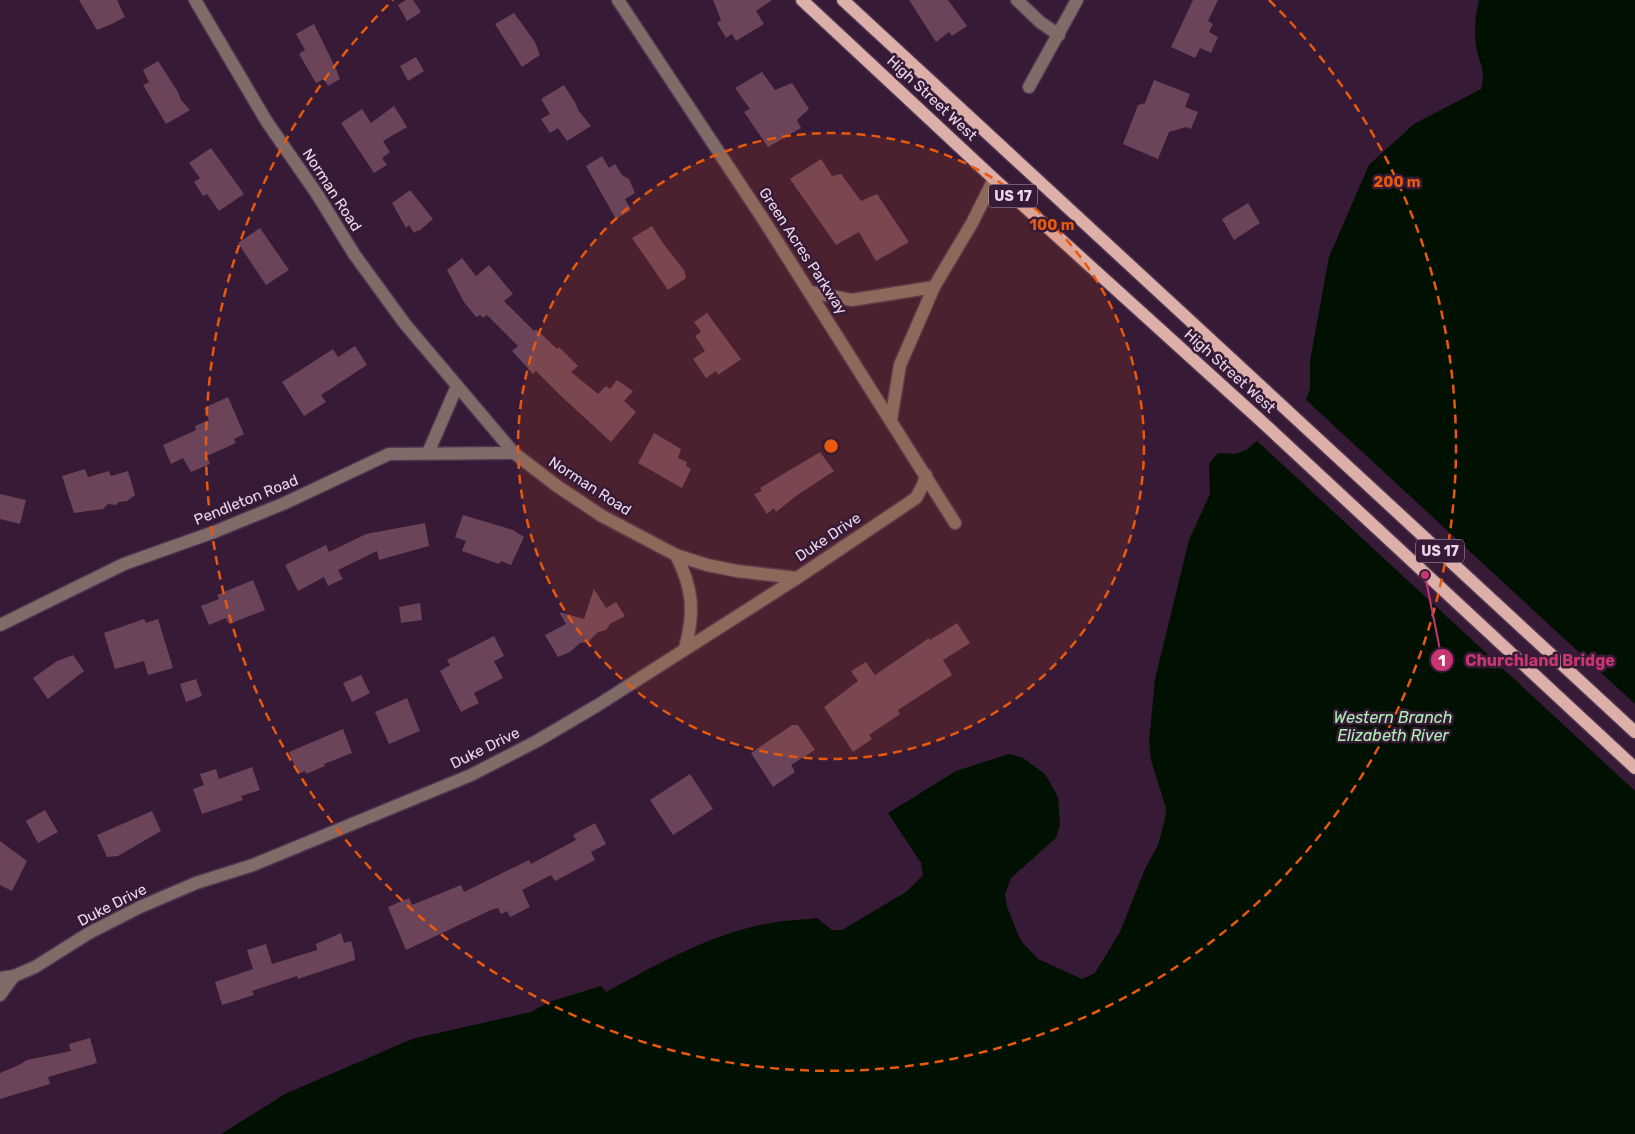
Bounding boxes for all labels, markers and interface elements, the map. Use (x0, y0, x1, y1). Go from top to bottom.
street label: High Street West (883, 52, 981, 144)
street label: Norman Road (299, 145, 365, 235)
text: 200 m (1373, 173, 1421, 191)
street label: Green Acres Parkway (755, 184, 851, 318)
road number: US 17 (989, 185, 1037, 208)
text: 100 m (1030, 216, 1074, 234)
street label: High Street West (1181, 325, 1279, 417)
centre of rings (822, 437, 840, 455)
street label: Norman Road (545, 453, 635, 519)
street label: Pendleton Road (191, 471, 301, 529)
street label: Duke Drive (792, 509, 864, 565)
road number: US 17 (1416, 540, 1464, 562)
callout: Churchland Bridge (1430, 645, 1625, 676)
text: Churchland Bridge (1465, 651, 1615, 670)
text: 1 (1438, 652, 1446, 670)
water label: Western Branch Elizabeth River (1334, 708, 1452, 745)
street label: Duke Drive (447, 723, 523, 773)
street label: Duke Drive (75, 880, 149, 930)

